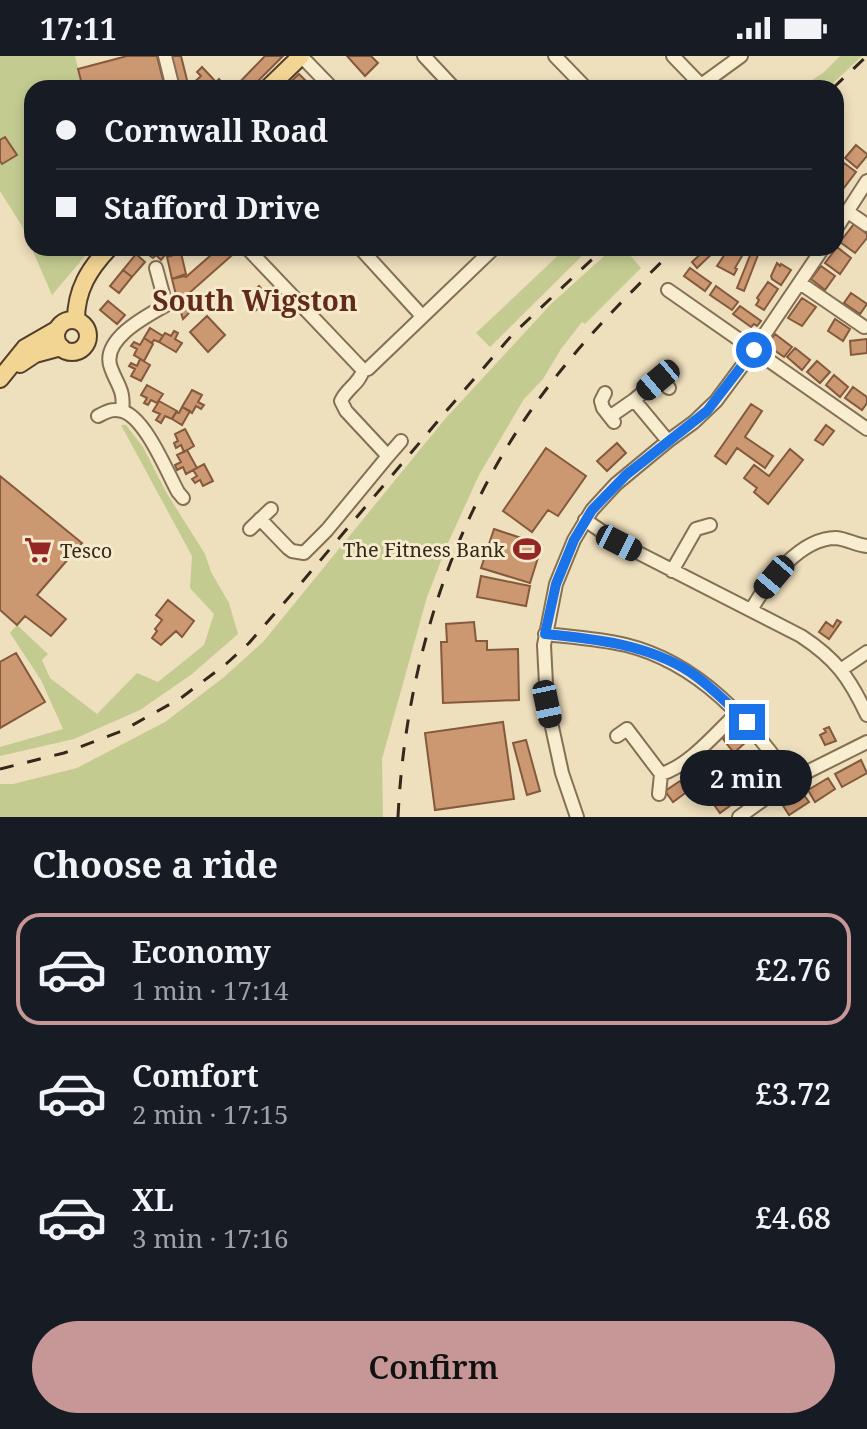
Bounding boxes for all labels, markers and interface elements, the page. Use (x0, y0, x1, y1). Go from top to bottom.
text: 17:11 (40, 8, 117, 49)
text: Cornwall Road (104, 110, 328, 151)
text: Stafford Drive (104, 187, 320, 228)
district label: South Wigston (152, 281, 358, 319)
route start (736, 332, 772, 368)
car (632, 355, 684, 405)
car (592, 521, 646, 565)
sports icon: The Fitness Bank (512, 534, 542, 564)
supermarket icon: Tesco (23, 535, 53, 565)
place label: The Fitness Bank (343, 536, 505, 563)
place label: Tesco (60, 537, 112, 564)
car (749, 551, 799, 603)
car (530, 678, 564, 730)
route end (729, 704, 765, 740)
callout: 2 min (681, 750, 813, 806)
text: 2 min (710, 760, 782, 796)
text: Choose a ride (32, 840, 278, 889)
text: Economy (132, 931, 271, 972)
icon: car (36, 933, 108, 1005)
text: £2.76 (755, 949, 831, 990)
text: 1 min · 17:14 (132, 972, 289, 1008)
text: Comfort (132, 1055, 259, 1096)
icon: car (36, 1057, 108, 1129)
text: £3.72 (755, 1073, 831, 1114)
text: 2 min · 17:15 (132, 1096, 289, 1132)
text: XL (132, 1179, 174, 1220)
icon: car (36, 1181, 108, 1253)
text: £4.68 (755, 1197, 831, 1238)
text: 3 min · 17:16 (132, 1220, 289, 1256)
button: Confirm (32, 1321, 835, 1413)

